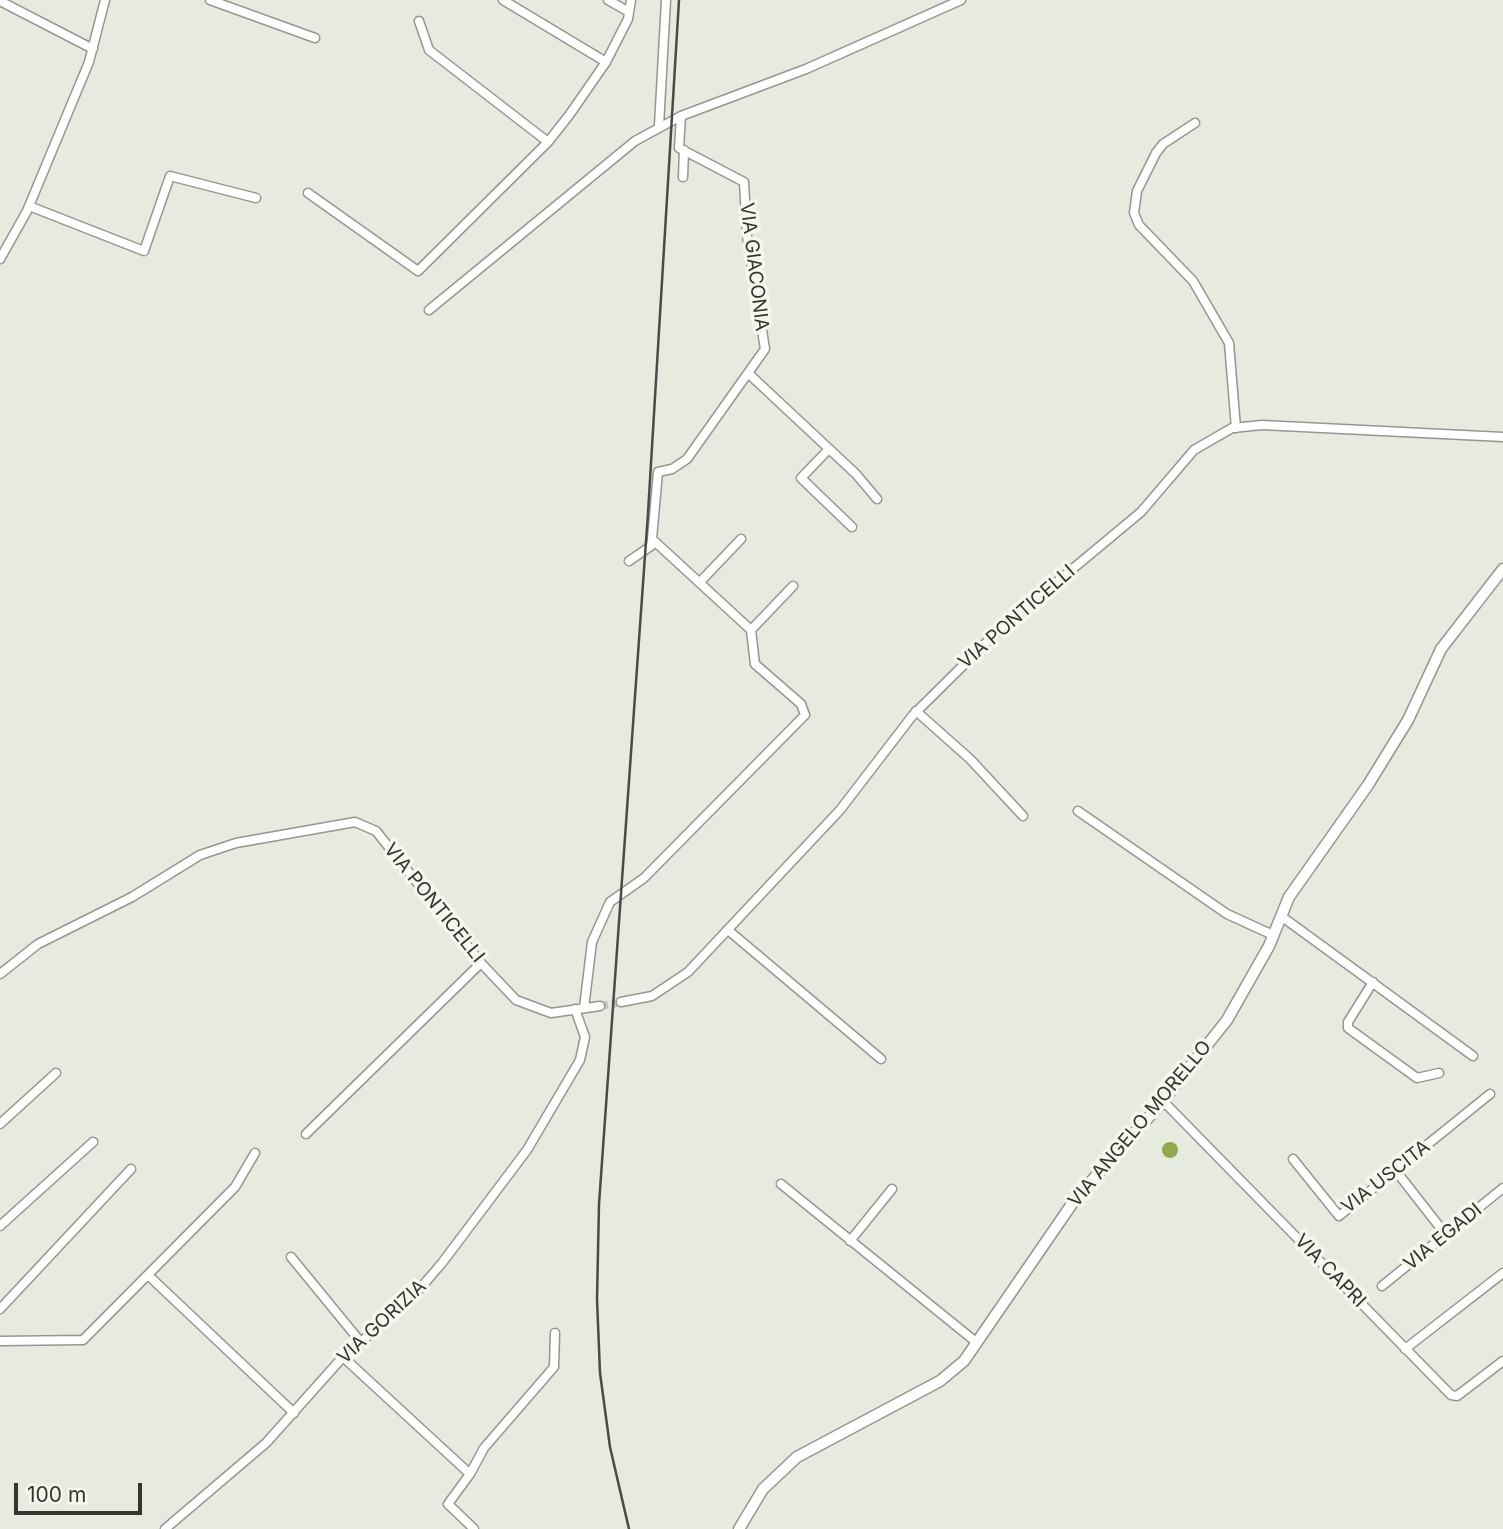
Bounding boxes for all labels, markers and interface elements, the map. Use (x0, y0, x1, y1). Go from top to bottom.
street label: VIA GIACONIA (735, 201, 773, 333)
street label: VIA PONTICELLI (954, 560, 1080, 674)
street label: VIA PONTICELLI (379, 839, 489, 967)
street label: VIA ANGELO MORELLO (1064, 1036, 1216, 1212)
street label: VIA USCITA (1337, 1135, 1435, 1219)
street label: VIA EGADI (1399, 1199, 1487, 1275)
street label: VIA CAPRI (1290, 1230, 1370, 1312)
street label: VIA GORIZIA (333, 1275, 431, 1369)
scale bar (18, 1470, 145, 1514)
text: 100 m (27, 1482, 86, 1507)

